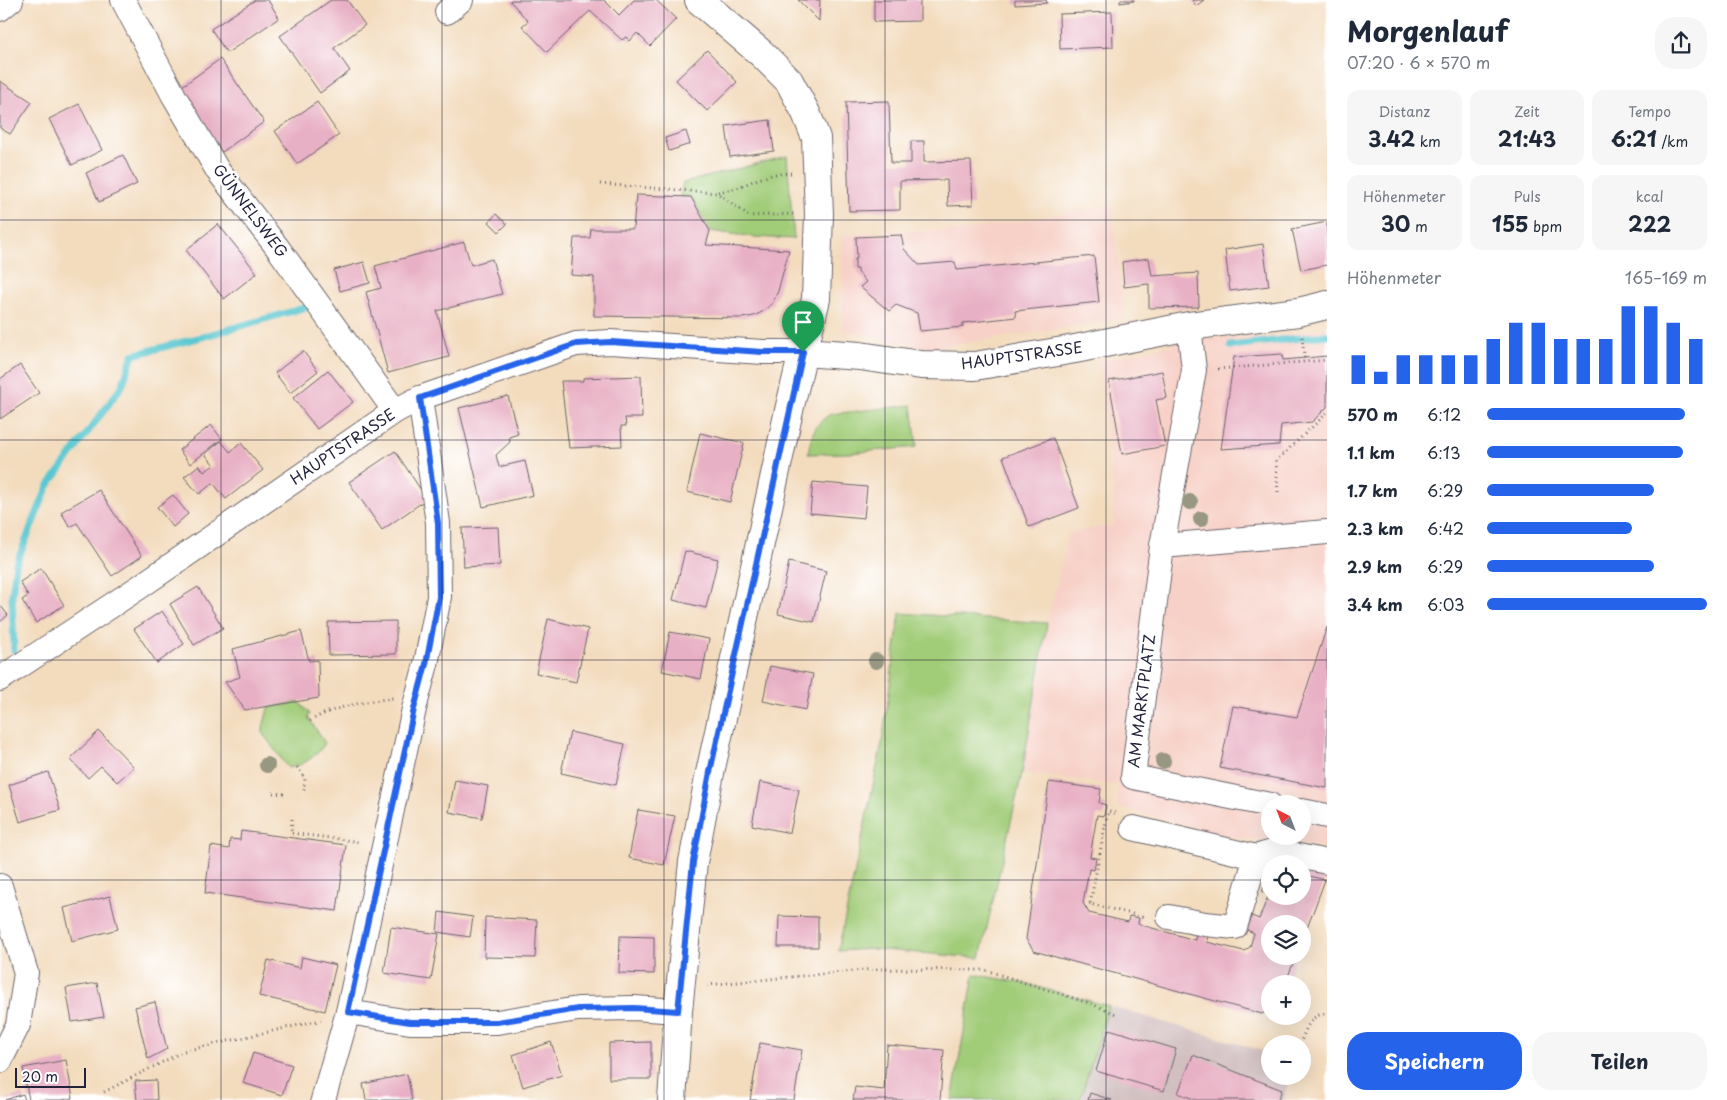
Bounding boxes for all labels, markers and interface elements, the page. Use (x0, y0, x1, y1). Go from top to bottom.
text: Morgenlauf (1347, 9, 1508, 52)
button: share (1655, 17, 1707, 69)
text: 07:20 · 6 × 570 m (1347, 50, 1490, 74)
text: Distanz (1379, 101, 1430, 122)
text: Zeit (1514, 101, 1540, 122)
text: Tempo (1628, 101, 1671, 122)
text: 3.42 (1368, 122, 1415, 154)
text: 21:43 (1498, 122, 1556, 154)
text: 6:21 (1611, 122, 1657, 154)
text: km (1415, 131, 1441, 152)
text: /km (1657, 131, 1688, 152)
street label: GÜNNELSWEG (208, 159, 294, 262)
text: Höhenmeter (1363, 186, 1446, 207)
text: Puls (1513, 186, 1541, 207)
text: kcal (1636, 186, 1664, 207)
text: 30 (1381, 207, 1410, 239)
text: 155 (1492, 207, 1529, 239)
text: 222 (1628, 207, 1671, 239)
text: m (1410, 216, 1428, 237)
text: bpm (1529, 216, 1562, 237)
text: Höhenmeter (1347, 265, 1441, 289)
text: 165–169 m (1625, 265, 1707, 289)
pin (782, 301, 824, 352)
icon: arrive (789, 308, 817, 336)
street label: HAUPTSTRASSE (959, 335, 1084, 374)
street label: HAUPTSTRASSE (285, 402, 399, 490)
text: 570 m (1347, 402, 1398, 426)
text: 6:12 (1427, 402, 1461, 426)
text: 1.1 km (1347, 440, 1395, 464)
text: 6:13 (1427, 440, 1461, 464)
text: 1.7 km (1347, 478, 1398, 502)
text: 6:29 (1427, 478, 1463, 502)
text: 2.3 km (1347, 516, 1403, 540)
text: 6:42 (1427, 516, 1464, 540)
text: 2.9 km (1347, 554, 1402, 578)
text: 6:29 (1427, 554, 1463, 578)
text: 3.4 km (1347, 592, 1403, 616)
text: 6:03 (1427, 592, 1465, 616)
street label: AM MARKTPLATZ (1121, 633, 1160, 769)
north arrow (1261, 795, 1311, 845)
map controls (1261, 795, 1311, 1085)
button: locate (1261, 855, 1311, 905)
button: layers (1261, 915, 1311, 965)
button: + (1261, 975, 1311, 1025)
button: Speichern (1347, 1032, 1522, 1090)
button: Teilen (1532, 1032, 1707, 1090)
button: − (1261, 1035, 1311, 1085)
scale bar (15, 1065, 86, 1088)
text: 20 m (22, 1066, 58, 1087)

